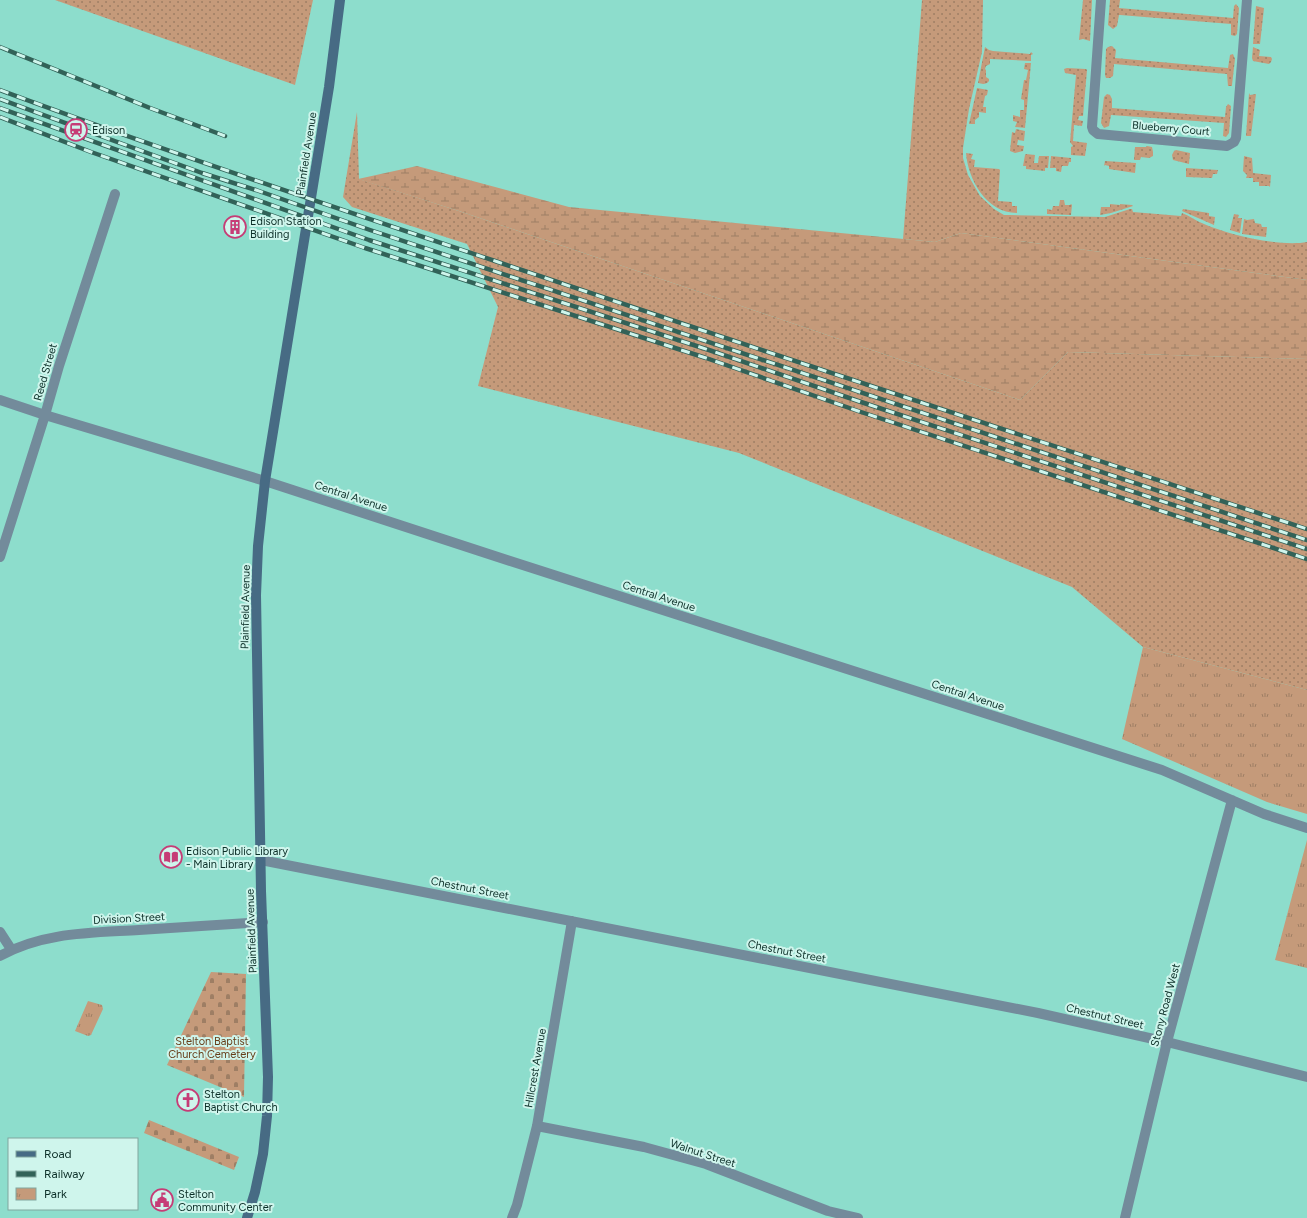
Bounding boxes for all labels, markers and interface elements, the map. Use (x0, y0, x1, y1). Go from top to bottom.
street label: Plainfield Avenue (293, 111, 320, 197)
station icon: Edison (63, 117, 89, 143)
street label: Blueberry Court (1132, 119, 1210, 138)
place label: Edison (92, 124, 125, 137)
building icon: Edison Station Building (222, 214, 248, 240)
place label: Edison Station Building (250, 215, 322, 241)
street label: Reed Street (31, 342, 60, 402)
street label: Central Avenue (313, 479, 389, 514)
street label: Plainfield Avenue (238, 565, 253, 649)
street label: Central Avenue (621, 579, 697, 614)
street label: Central Avenue (930, 678, 1006, 713)
library icon: Edison Public Library - Main Library (158, 844, 184, 870)
place label: Edison Public Library - Main Library (186, 845, 288, 871)
street label: Chestnut Street (430, 875, 510, 902)
street label: Plainfield Avenue (244, 889, 259, 973)
street label: Division Street (93, 910, 165, 927)
street label: Chestnut Street (747, 938, 827, 965)
street label: Stony Road West (1148, 962, 1183, 1048)
street label: Chestnut Street (1065, 1001, 1145, 1032)
street label: Hillcrest Avenue (522, 1027, 549, 1109)
park label: Stelton Baptist Church Cemetery (168, 1035, 256, 1061)
church icon: Stelton Baptist Church (175, 1087, 201, 1113)
place label: Stelton Baptist Church (204, 1088, 278, 1114)
street label: Walnut Street (668, 1137, 737, 1170)
legend (8, 1138, 138, 1210)
text: Road (44, 1147, 72, 1161)
text: Railway (44, 1167, 85, 1181)
text: Park (44, 1187, 67, 1201)
public building icon: Stelton Community Center (149, 1187, 175, 1213)
place label: Stelton Community Center (178, 1188, 273, 1214)

